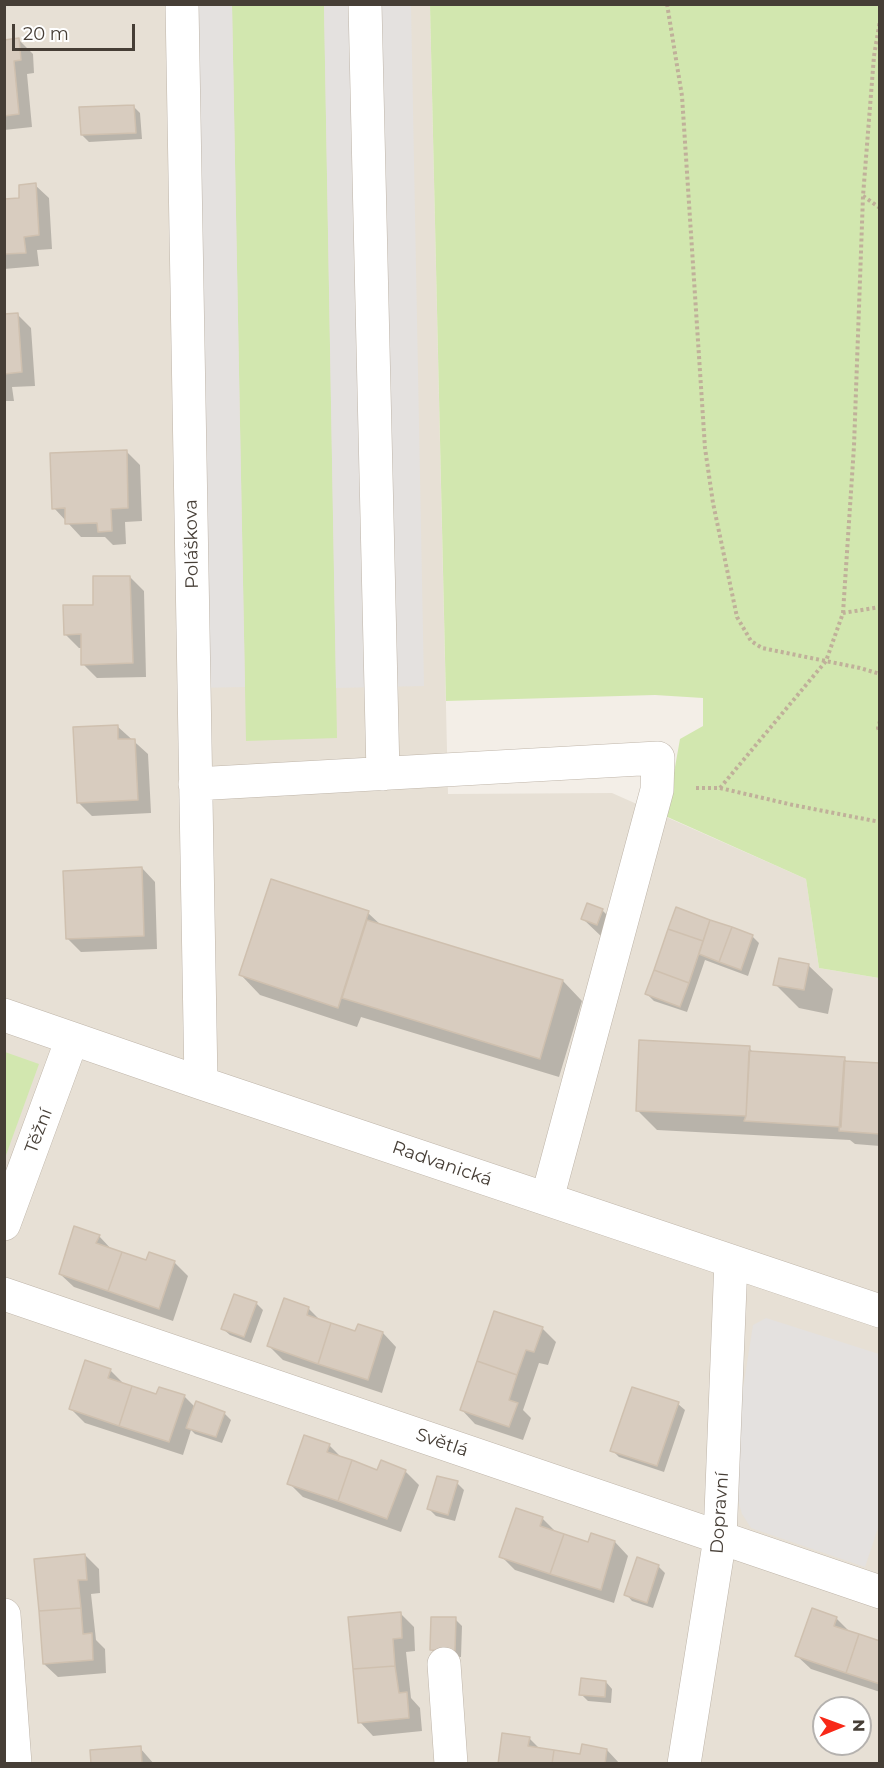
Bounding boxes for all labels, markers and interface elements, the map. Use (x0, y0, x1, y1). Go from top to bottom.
scale bar (15, 12, 138, 50)
text: 20 m (23, 23, 69, 45)
street label: Poláškova (180, 499, 204, 589)
street label: Těžní (21, 1106, 57, 1156)
street label: Radvanická (389, 1137, 495, 1191)
street label: Světlá (413, 1424, 471, 1462)
street label: Dopravní (706, 1471, 734, 1555)
north arrow (812, 1696, 872, 1756)
text: N (849, 1719, 868, 1732)

